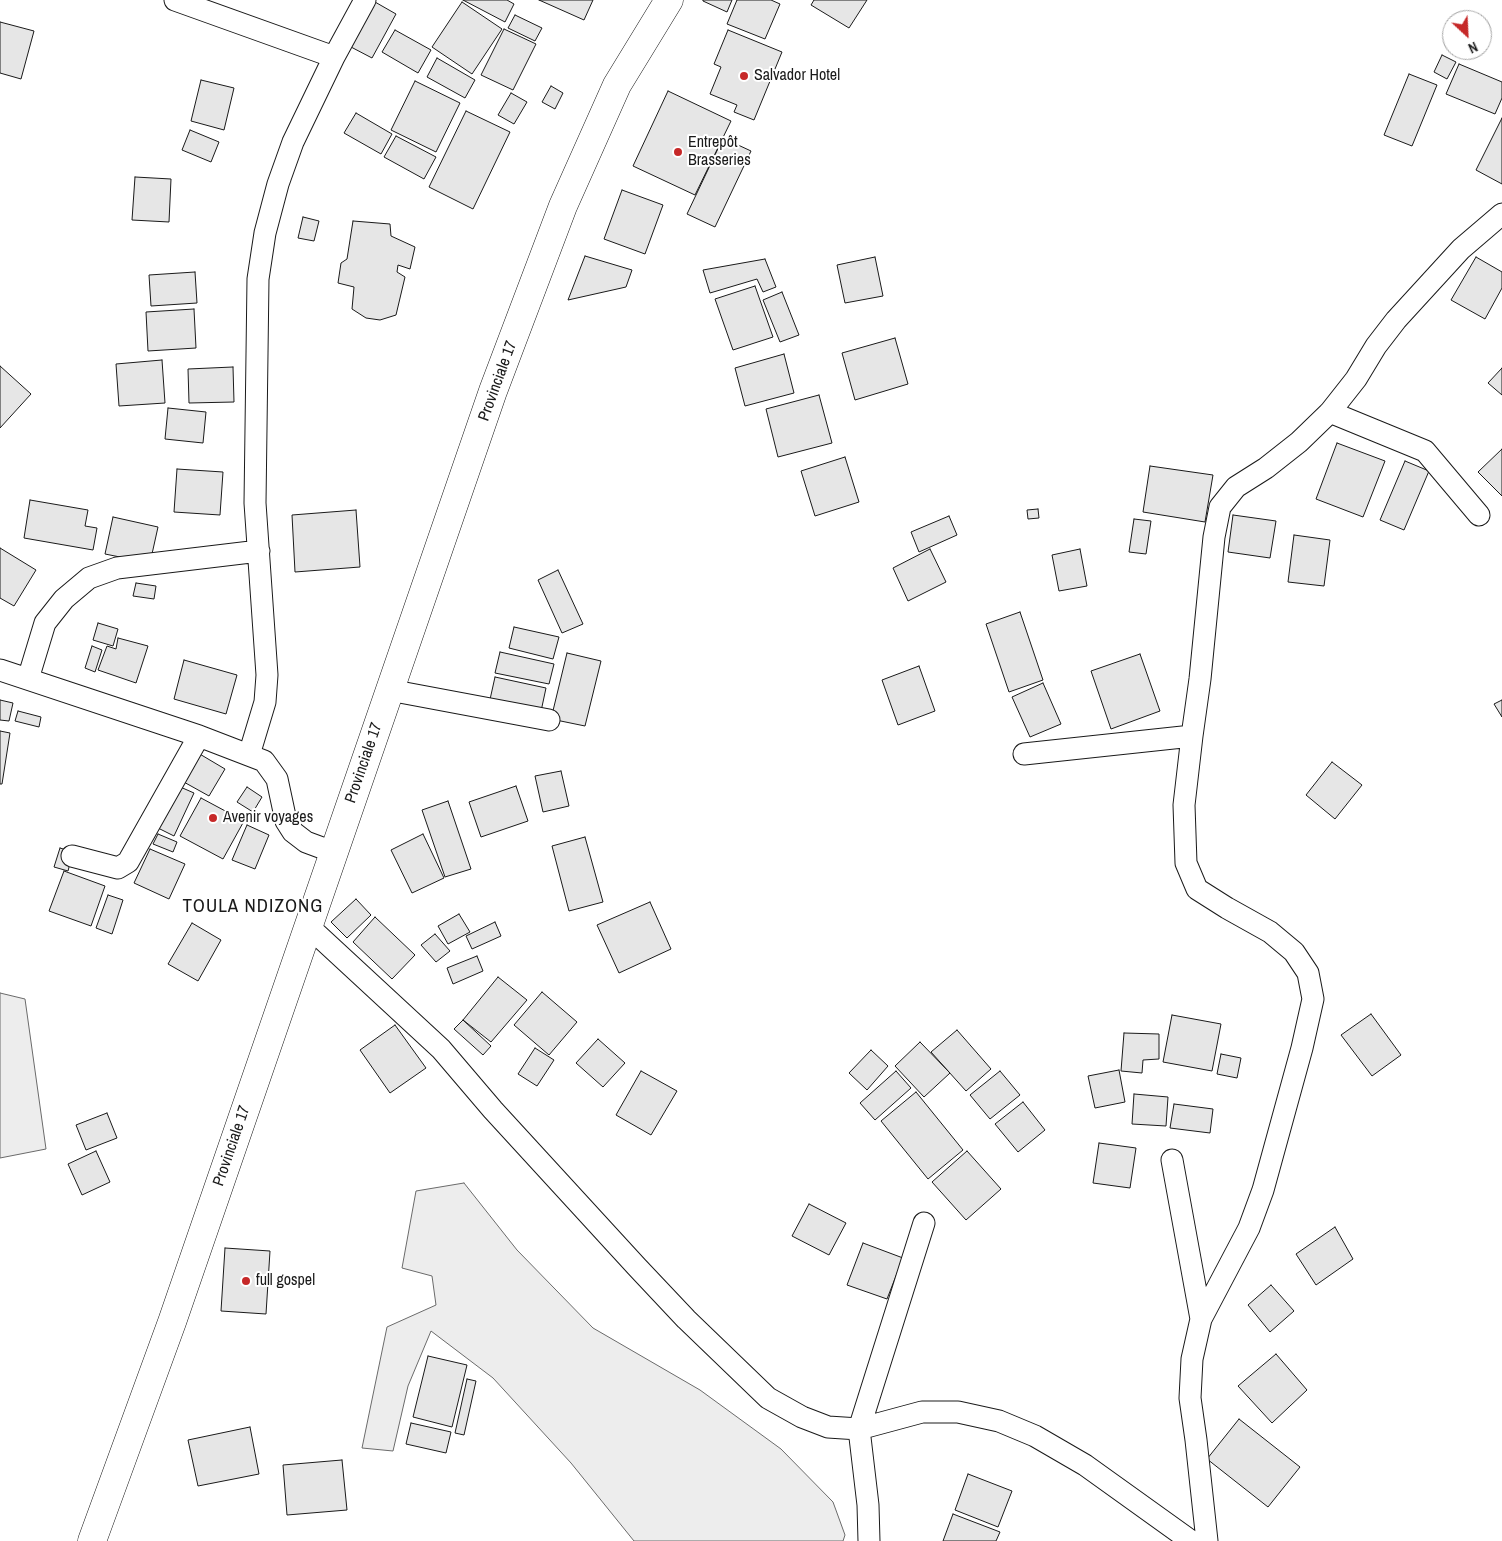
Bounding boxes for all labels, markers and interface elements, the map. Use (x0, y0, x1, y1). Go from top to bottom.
north arrow (1442, 10, 1492, 60)
text: N (1465, 38, 1480, 58)
place label: Salvador Hotel (754, 66, 840, 86)
marker: Salvador Hotel (738, 70, 750, 82)
place label: Entrepôt Brasseries (688, 133, 751, 171)
marker: Entrepôt Brasseries (672, 146, 684, 158)
street label: Provinciale 17 (475, 338, 521, 424)
street label: Provinciale 17 (341, 720, 387, 806)
place label: Avenir voyages (223, 808, 313, 828)
marker: Avenir voyages (207, 812, 219, 824)
district label: TOULA NDIZONG (181, 896, 325, 918)
street label: Provinciale 17 (209, 1103, 255, 1189)
place label: full gospel (256, 1271, 315, 1291)
marker: full gospel (240, 1275, 252, 1287)

